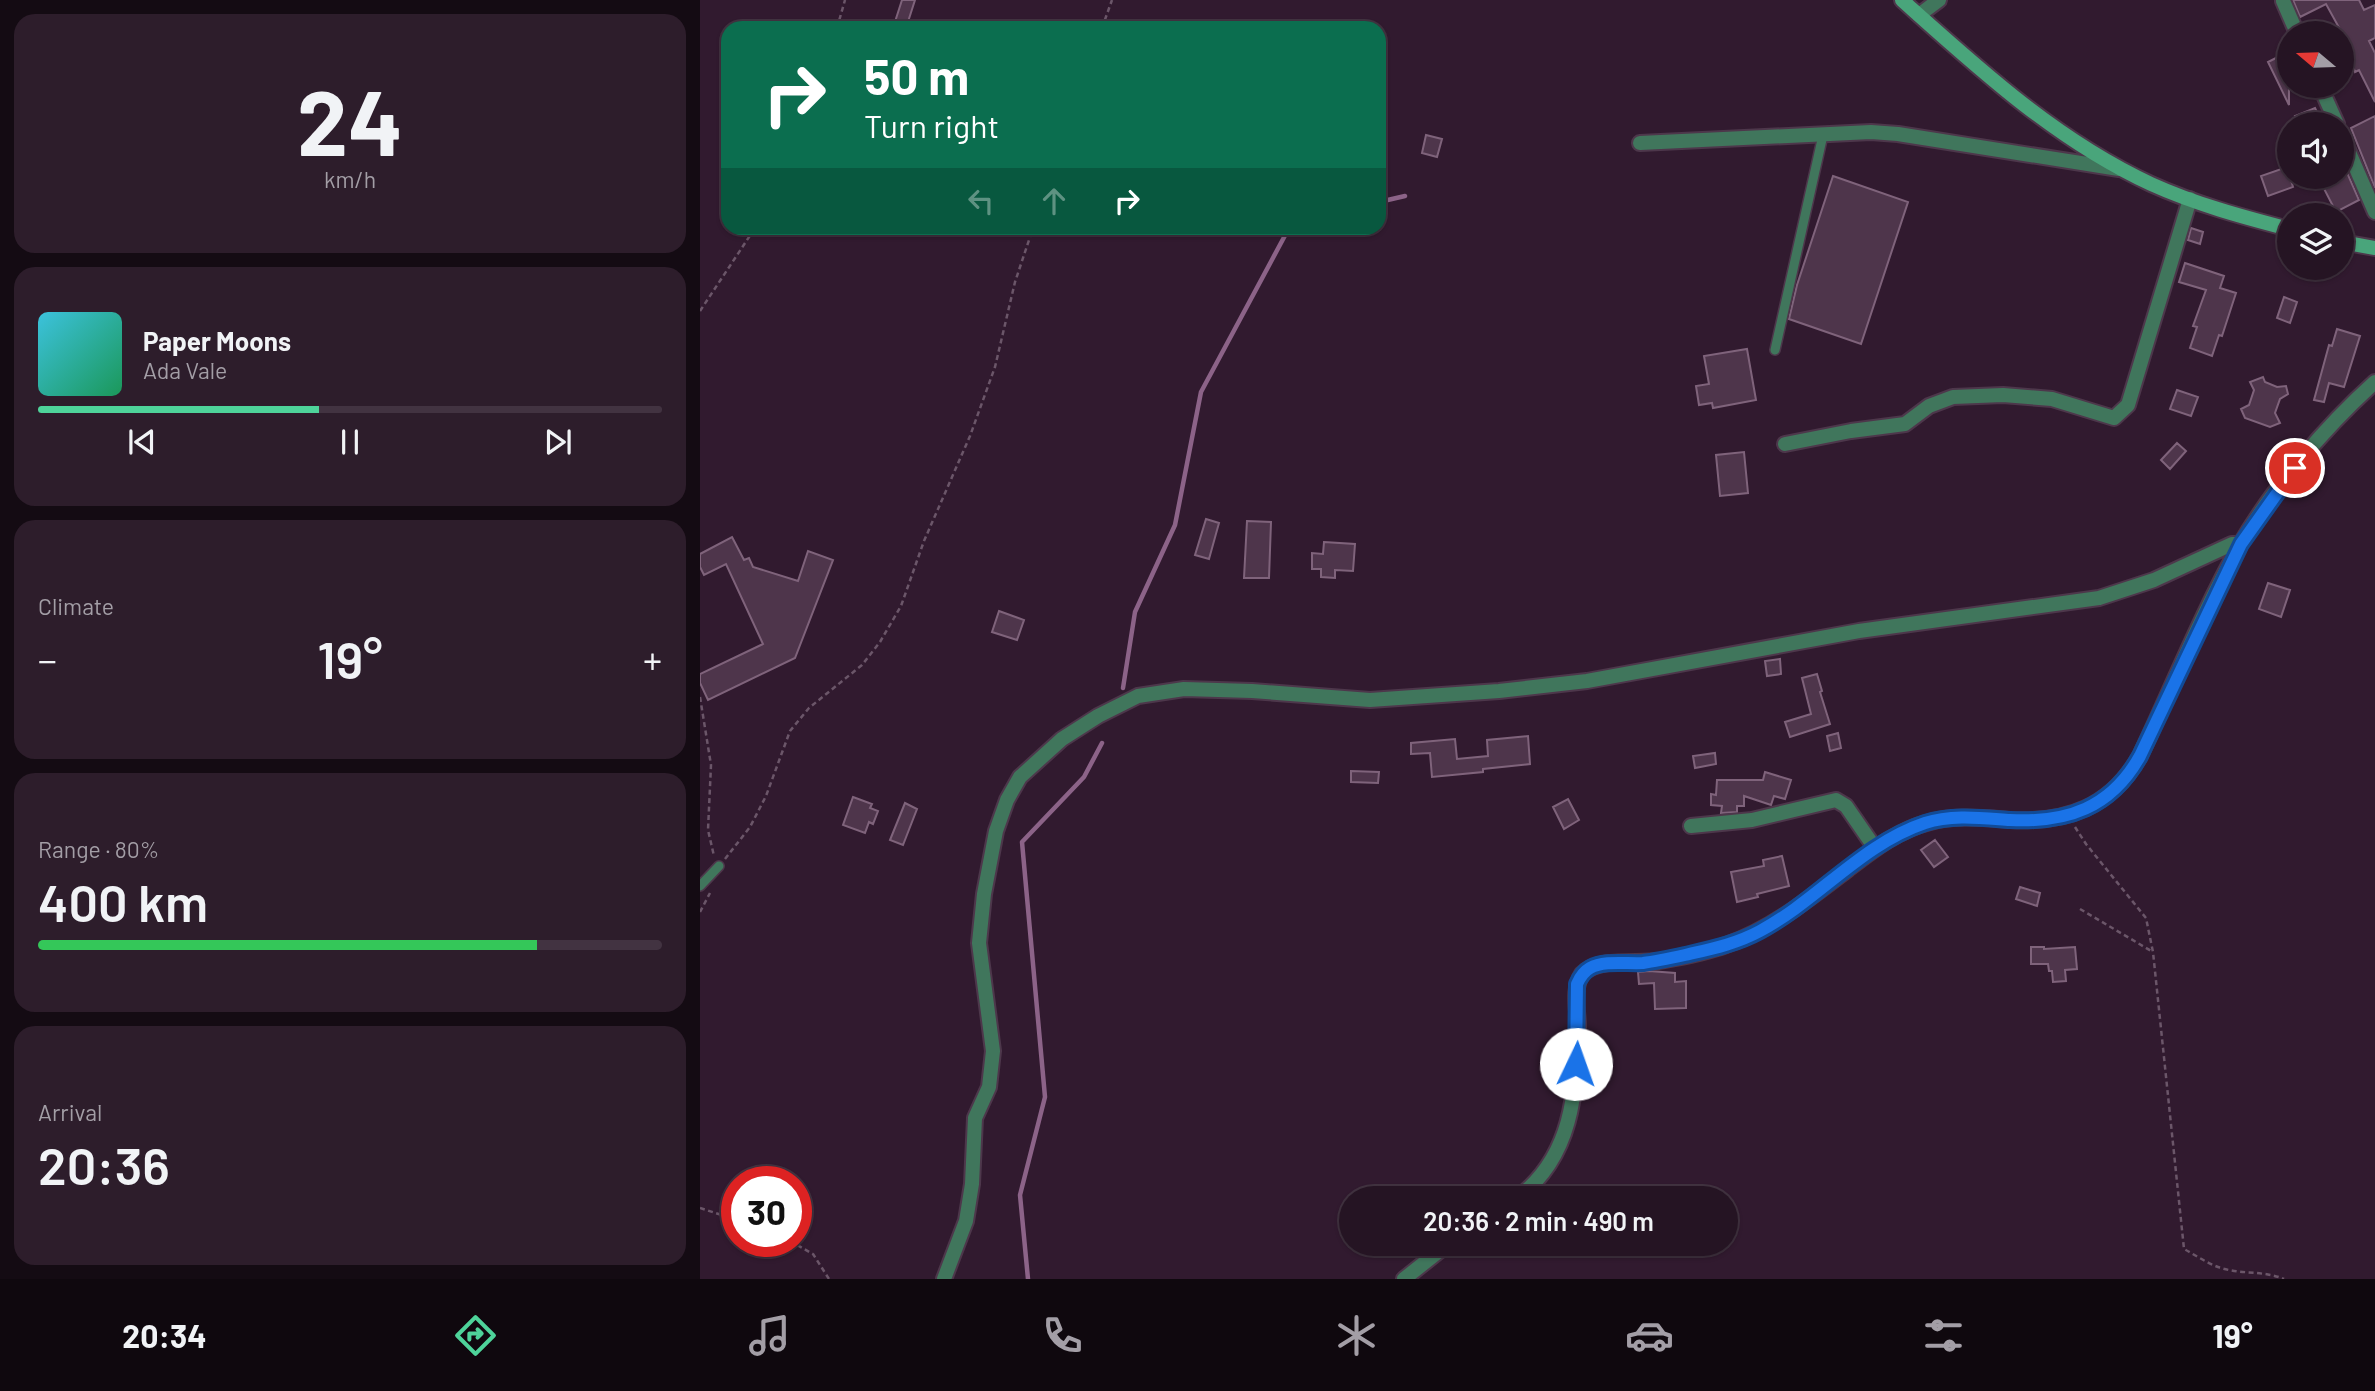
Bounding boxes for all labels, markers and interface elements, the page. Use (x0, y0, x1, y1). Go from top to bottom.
north arrow (2277, 21, 2354, 98)
map controls (2277, 21, 2354, 280)
text: 50 m (864, 46, 969, 105)
icon: right (749, 49, 840, 140)
text: 24 (297, 65, 403, 174)
text: Turn right (864, 106, 999, 144)
button: sound (2277, 112, 2354, 189)
text: km/h (324, 165, 376, 193)
icon: left (962, 182, 1000, 220)
icon: ahead (1035, 182, 1073, 220)
icon: right (1108, 182, 1146, 220)
button: layers (2277, 203, 2354, 280)
text: Paper Moons (143, 325, 291, 356)
text: Ada Vale (143, 356, 227, 384)
icon: previous (123, 423, 161, 461)
icon: pause (331, 423, 369, 461)
icon: next (539, 423, 577, 461)
pin (2265, 438, 2325, 498)
icon: arrive (2276, 449, 2314, 487)
text: Climate (38, 592, 114, 620)
text: 19° (317, 627, 383, 689)
text: − (38, 636, 57, 682)
text: + (643, 636, 662, 682)
text: Range · 80% (38, 835, 159, 863)
text: 400 km (38, 870, 208, 932)
position arrow (1539, 1027, 1613, 1101)
text: Arrival (38, 1098, 102, 1126)
text: 20:36 (38, 1133, 170, 1195)
speed limit sign: 30 (721, 1166, 812, 1257)
text: 20:36 · 2 min · 490 m (1423, 1205, 1654, 1236)
icon: directions (451, 1311, 500, 1360)
icon: music (745, 1311, 794, 1360)
icon: phone (1038, 1311, 1087, 1360)
icon: climate (1332, 1311, 1381, 1360)
icon: car (1625, 1311, 1674, 1360)
icon: filters (1919, 1311, 1968, 1360)
text: 20:34 (122, 1316, 207, 1354)
text: 19° (2212, 1316, 2253, 1354)

